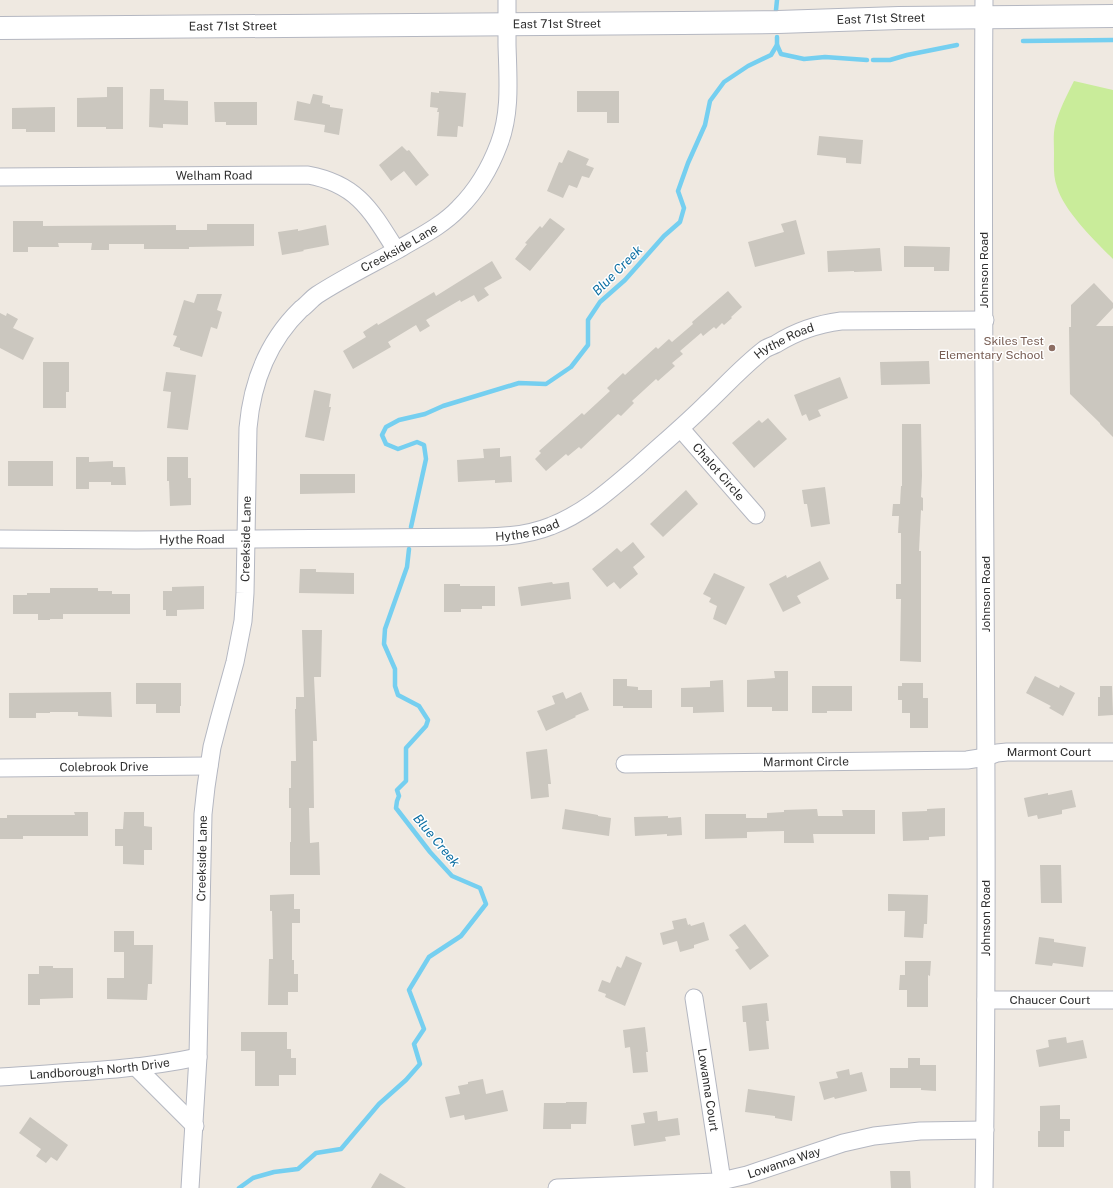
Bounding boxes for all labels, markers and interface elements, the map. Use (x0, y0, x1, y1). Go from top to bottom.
street label: East 71st Street (836, 11, 926, 27)
street label: East 71st Street (513, 17, 602, 31)
street label: East 71st Street (189, 19, 278, 34)
street label: Welham Road (176, 168, 252, 183)
street label: Creekside Lane (358, 221, 440, 275)
street label: Johnson Road (977, 232, 991, 308)
water label: Blue Creek (589, 242, 645, 298)
street label: Hythe Road (751, 320, 816, 362)
place label: Skiles Test Elementary School (939, 334, 1044, 362)
marker: Skiles Test Elementary School (1047, 343, 1057, 353)
street label: Chalot Circle (690, 440, 747, 504)
street label: Creekside Lane (238, 495, 254, 582)
street label: Hythe Road (495, 516, 561, 544)
street label: Hythe Road (159, 532, 225, 547)
street label: Johnson Road (979, 556, 993, 632)
street label: Marmont Court (1007, 745, 1092, 759)
street label: Marmont Circle (763, 754, 849, 769)
street label: Colebrook Drive (59, 760, 149, 774)
water label: Blue Creek (410, 811, 463, 870)
street label: Creekside Lane (194, 815, 210, 901)
street label: Johnson Road (979, 880, 993, 956)
street label: Chaucer Court (1010, 993, 1091, 1007)
street label: Lowanna Court (695, 1047, 721, 1133)
street label: Landborough North Drive (29, 1055, 171, 1082)
street label: Lowanna Way (746, 1144, 823, 1181)

